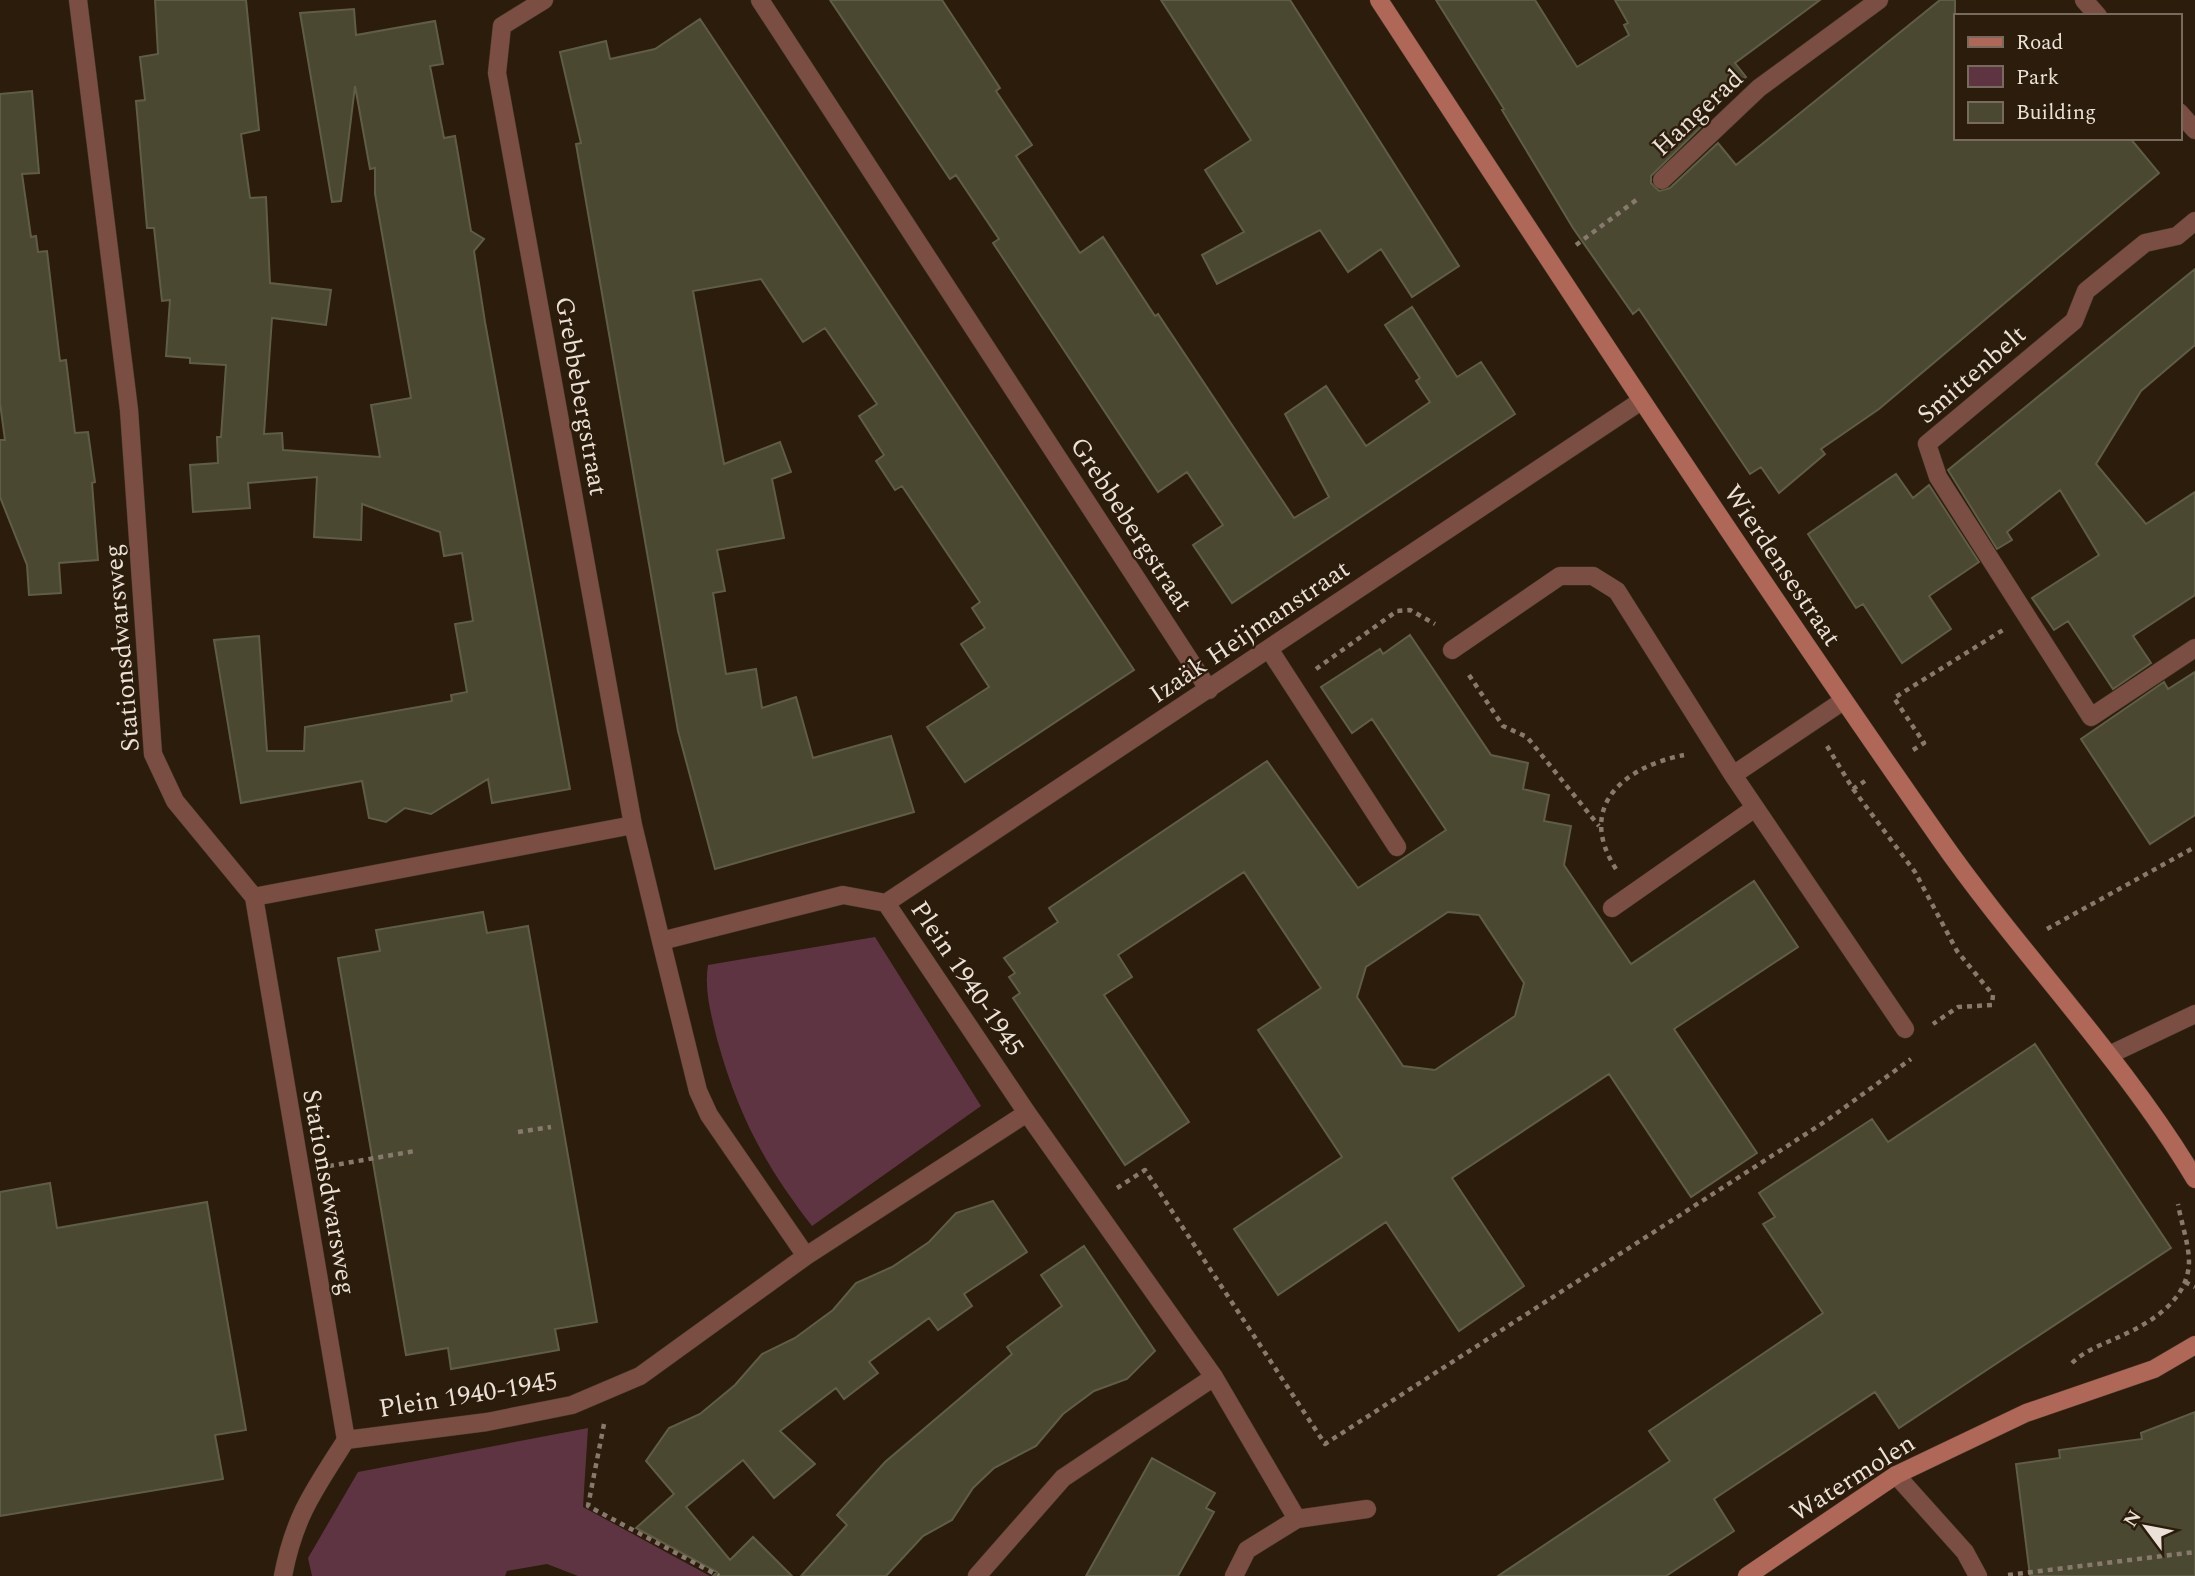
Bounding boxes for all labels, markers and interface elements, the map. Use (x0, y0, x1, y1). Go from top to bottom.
legend (1954, 14, 2181, 140)
text: Road (2016, 27, 2063, 59)
street label: Hangerad (1643, 60, 1753, 166)
text: Park (2016, 62, 2060, 94)
text: Building (2016, 97, 2096, 129)
street label: Grebbebergstraat (544, 293, 618, 499)
street label: Smittenbelt (1908, 316, 2035, 434)
street label: Grebbebergstraat (1059, 429, 1203, 620)
street label: Wierdensestraat (1713, 476, 1851, 655)
street label: Stationsdwarsweg (93, 542, 151, 753)
street label: Izaäk Heijmanstraat (1141, 550, 1358, 714)
street label: Plein 1940-1945 (900, 893, 1034, 1064)
street label: Stationsdwarsweg (291, 1086, 367, 1298)
street label: Plein 1940-1945 (376, 1361, 560, 1429)
street label: Watermolen (1782, 1423, 1923, 1532)
north arrow (2111, 1492, 2181, 1562)
text: N (2116, 1505, 2149, 1533)

